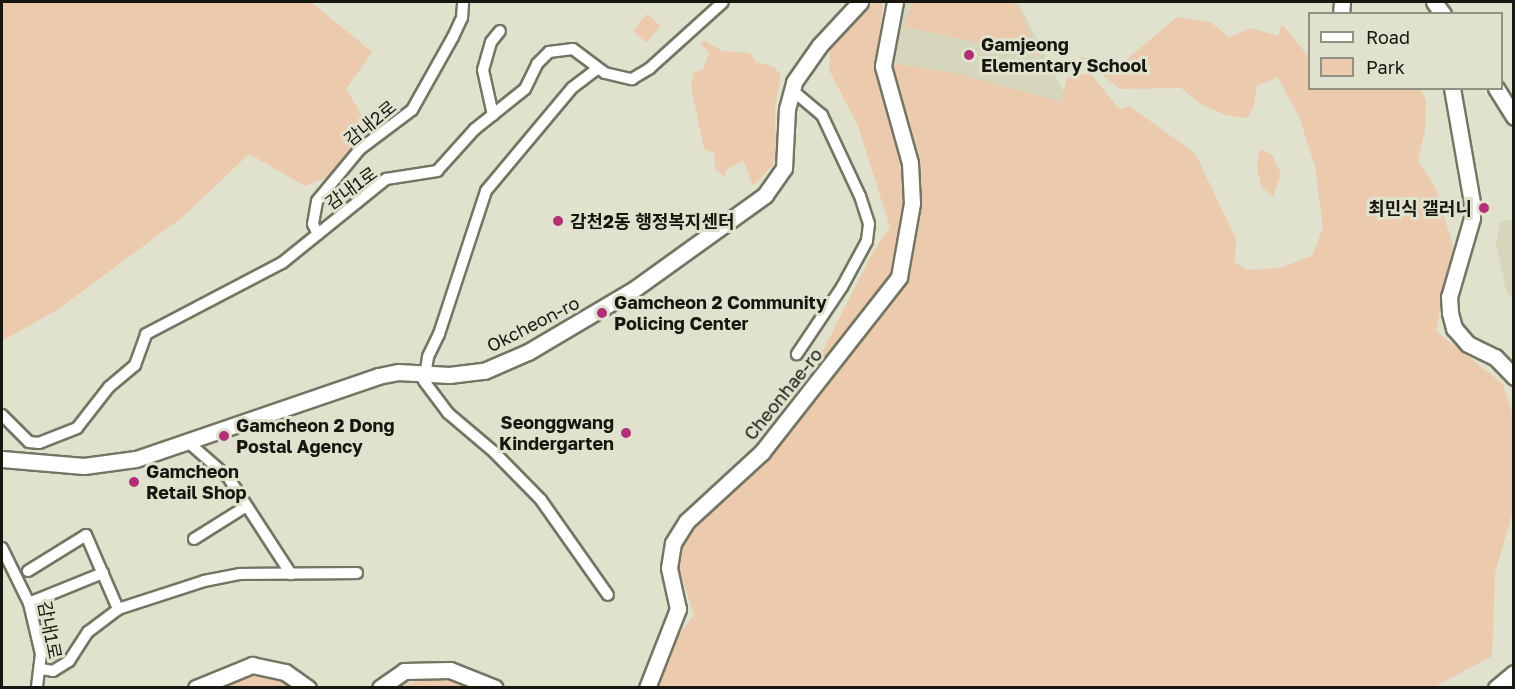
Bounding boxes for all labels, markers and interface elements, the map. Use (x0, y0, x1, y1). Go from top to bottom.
legend (1308, 12, 1503, 90)
text: Road (1366, 26, 1410, 48)
place label: Gamjeong Elementary School (981, 34, 1147, 76)
marker: Gamjeong Elementary School (962, 48, 976, 62)
text: Park (1366, 56, 1405, 78)
street label: 감내2로 (340, 96, 400, 150)
street label: 감내1로 (321, 162, 381, 214)
place label: 최민식 갤러니 (1368, 197, 1472, 219)
marker: 최민식 갤러니 (1477, 201, 1491, 215)
place label: 감천2동 행정복지센터 (570, 210, 735, 232)
marker: 감천2동 행정복지센터 (551, 214, 565, 228)
street label: Okcheon-ro (483, 291, 583, 357)
place label: Gamcheon 2 Community Policing Center (614, 292, 827, 334)
marker: Gamcheon 2 Community Policing Center (595, 306, 609, 320)
street label: Cheonhae-ro (739, 344, 827, 444)
place label: Seonggwang Kindergarten (499, 412, 614, 454)
place label: Gamcheon 2 Dong Postal Agency (236, 415, 395, 458)
marker: Seonggwang Kindergarten (619, 426, 633, 440)
marker: Gamcheon 2 Dong Postal Agency (217, 429, 231, 443)
place label: Gamcheon Retail Shop (146, 461, 247, 504)
marker: Gamcheon Retail Shop (127, 475, 141, 489)
street label: 감내1로 (34, 599, 66, 661)

